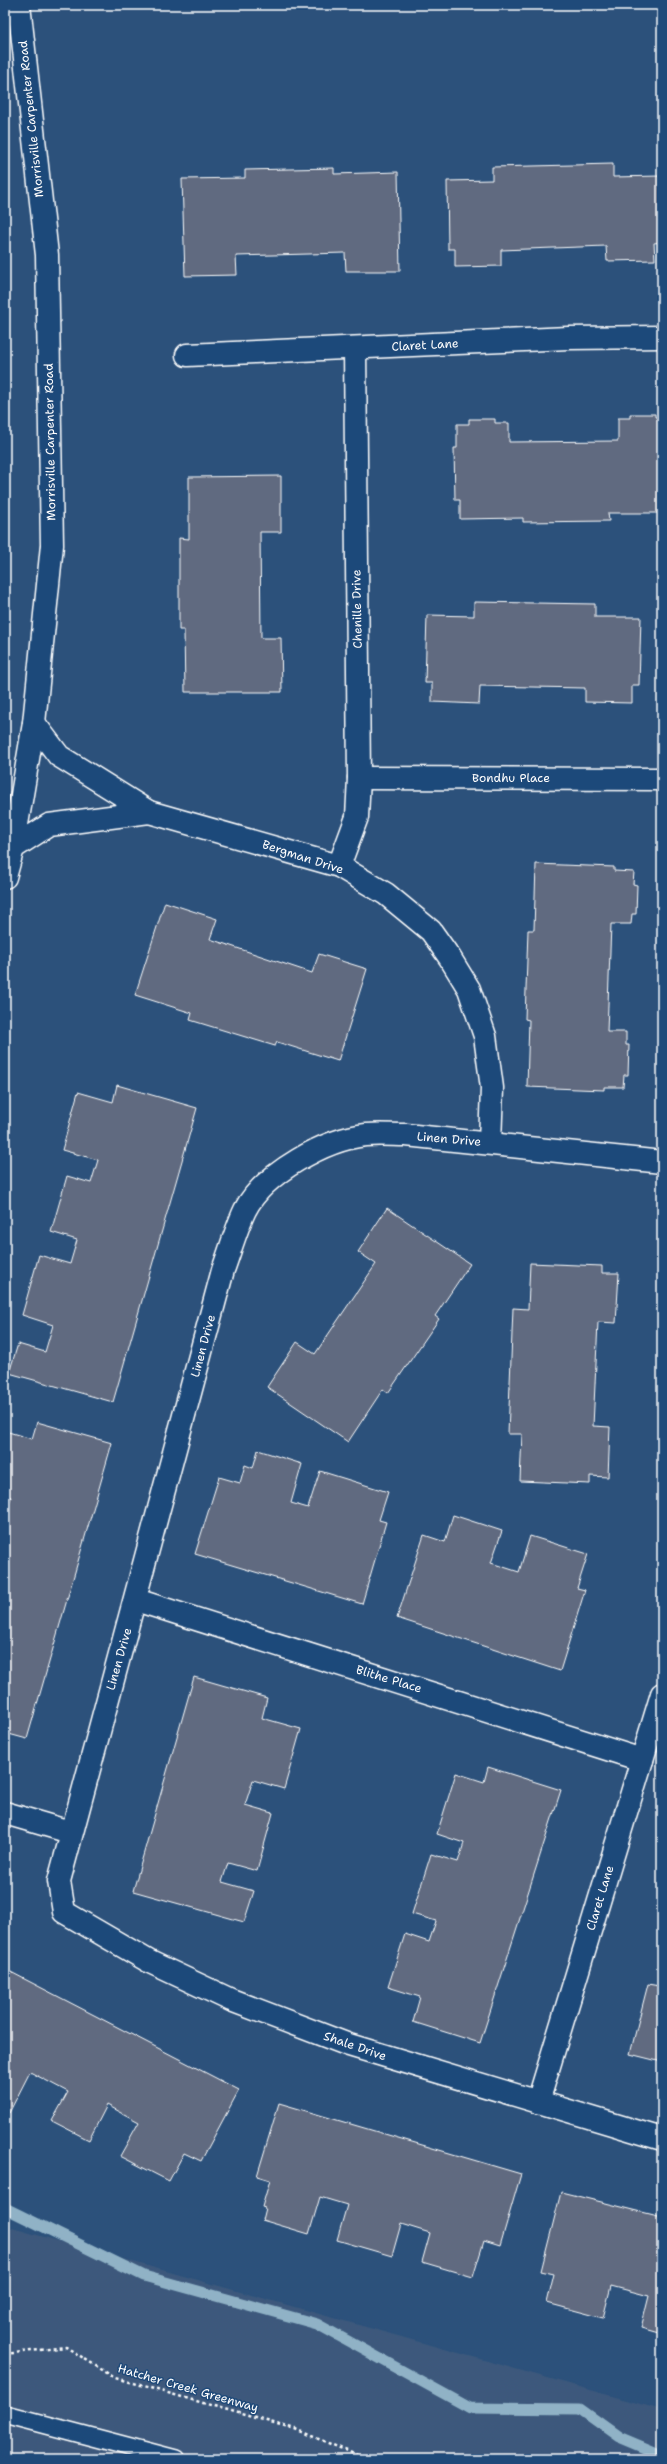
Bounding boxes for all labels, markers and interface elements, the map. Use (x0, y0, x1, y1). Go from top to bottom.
street label: Morrisville Carpenter Road (15, 39, 47, 198)
street label: Claret Lane (391, 335, 459, 355)
street label: Morrisville Carpenter Road (41, 363, 59, 521)
street label: Chenille Drive (348, 569, 366, 649)
street label: Bondhu Place (472, 770, 550, 786)
street label: Bergman Drive (260, 836, 346, 878)
street label: Linen Drive (416, 1128, 482, 1150)
street label: Linen Drive (187, 1313, 219, 1379)
street label: Linen Drive (102, 1626, 136, 1692)
street label: Blithe Place (354, 1661, 424, 1697)
street label: Claret Lane (583, 1863, 618, 1932)
street label: Shale Drive (322, 2028, 389, 2064)
street label: Hatcher Creek Greenway (116, 2360, 260, 2416)

